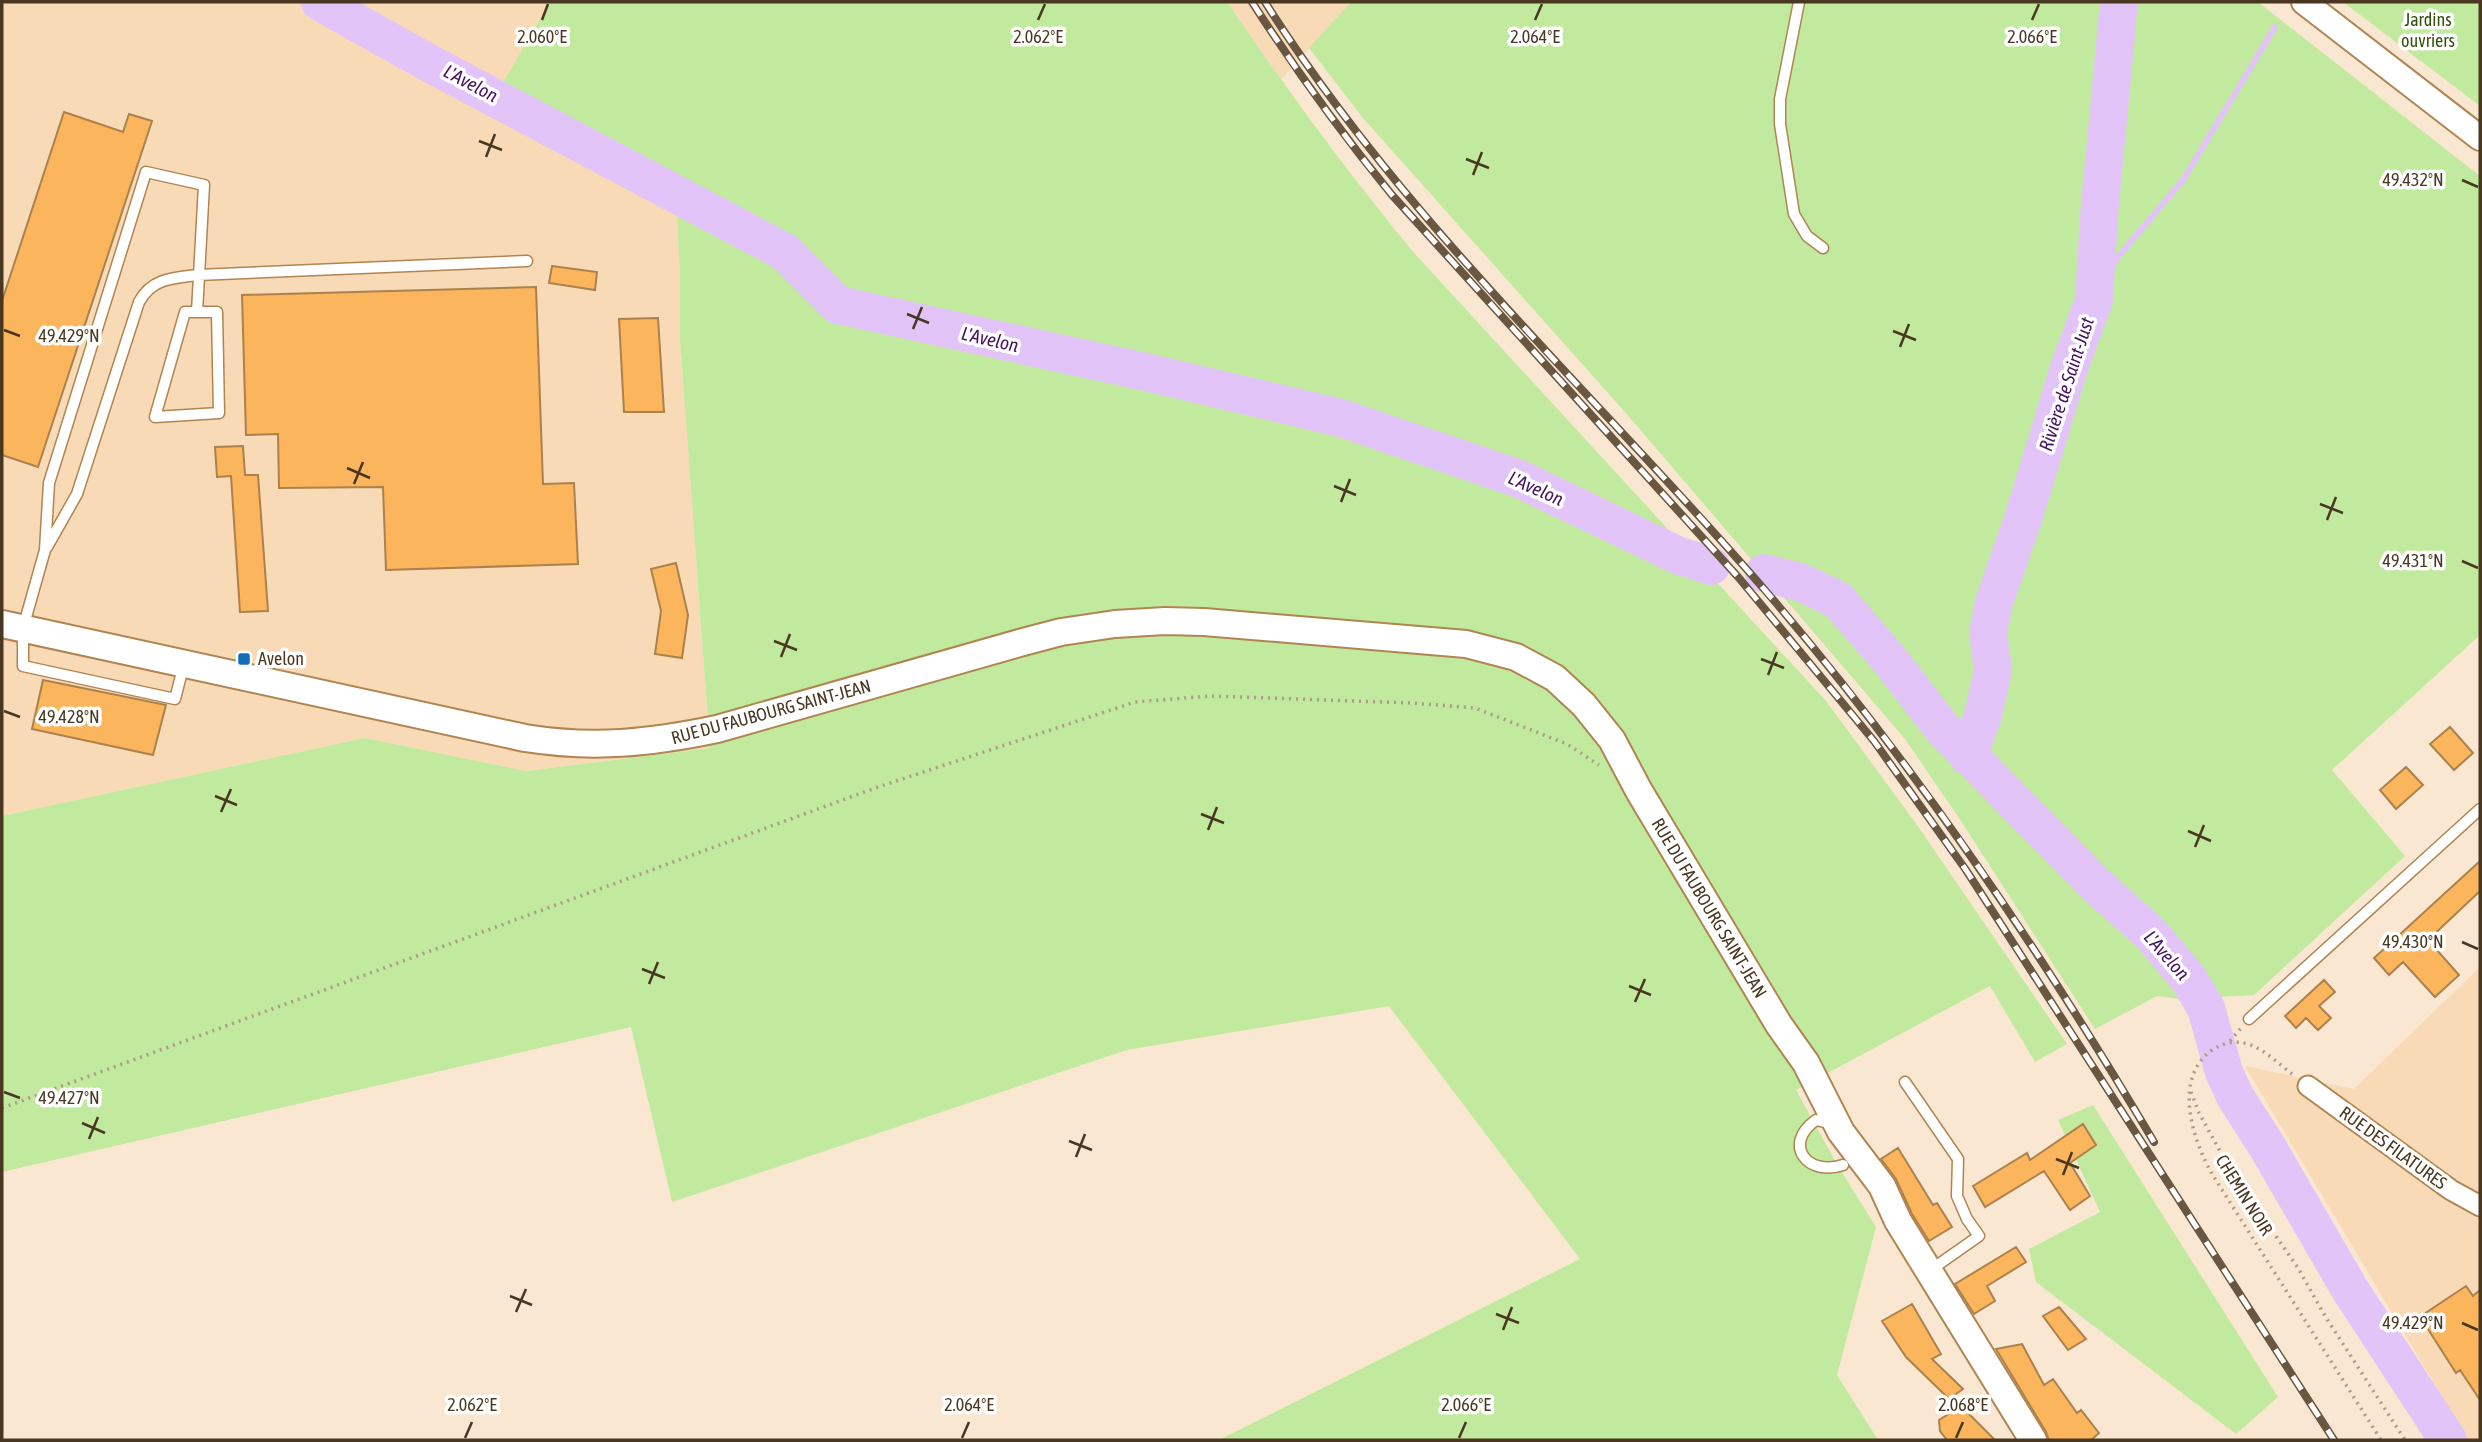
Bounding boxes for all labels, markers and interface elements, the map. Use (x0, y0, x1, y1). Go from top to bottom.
park label: Jardins ouvriers (2401, 9, 2455, 51)
text: 2.060°E (517, 26, 567, 47)
text: 2.062°E (1013, 26, 1063, 47)
text: 2.064°E (1510, 26, 1560, 47)
text: 2.066°E (2007, 26, 2057, 47)
water label: L'Avelon (440, 60, 502, 106)
text: 49.432°N (2382, 169, 2444, 190)
water label: Rivière de Saint-Just (2034, 314, 2098, 454)
water label: L'Avelon (959, 322, 1021, 356)
text: 49.429°N (38, 325, 100, 346)
water label: L'Avelon (1505, 466, 1567, 510)
text: 49.431°N (2382, 550, 2444, 571)
place label: Avelon (258, 648, 304, 669)
marker: Avelon (236, 651, 252, 667)
street label: RUE DU FAUBOURG SAINT-JEAN (669, 675, 873, 748)
text: 49.428°N (38, 706, 100, 727)
street label: RUE DU FAUBOURG SAINT-JEAN (1647, 814, 1771, 1001)
water label: L'Avelon (2140, 926, 2194, 984)
text: 49.430°N (2382, 931, 2444, 952)
text: 49.427°N (38, 1087, 100, 1108)
street label: RUE DES FILATURES (2336, 1102, 2451, 1194)
street label: CHEMIN NOIR (2211, 1151, 2277, 1239)
text: 49.429°N (2382, 1312, 2444, 1333)
text: 2.062°E (447, 1394, 497, 1415)
text: 2.064°E (944, 1394, 994, 1415)
text: 2.066°E (1441, 1394, 1491, 1415)
text: 2.068°E (1938, 1394, 1988, 1415)

